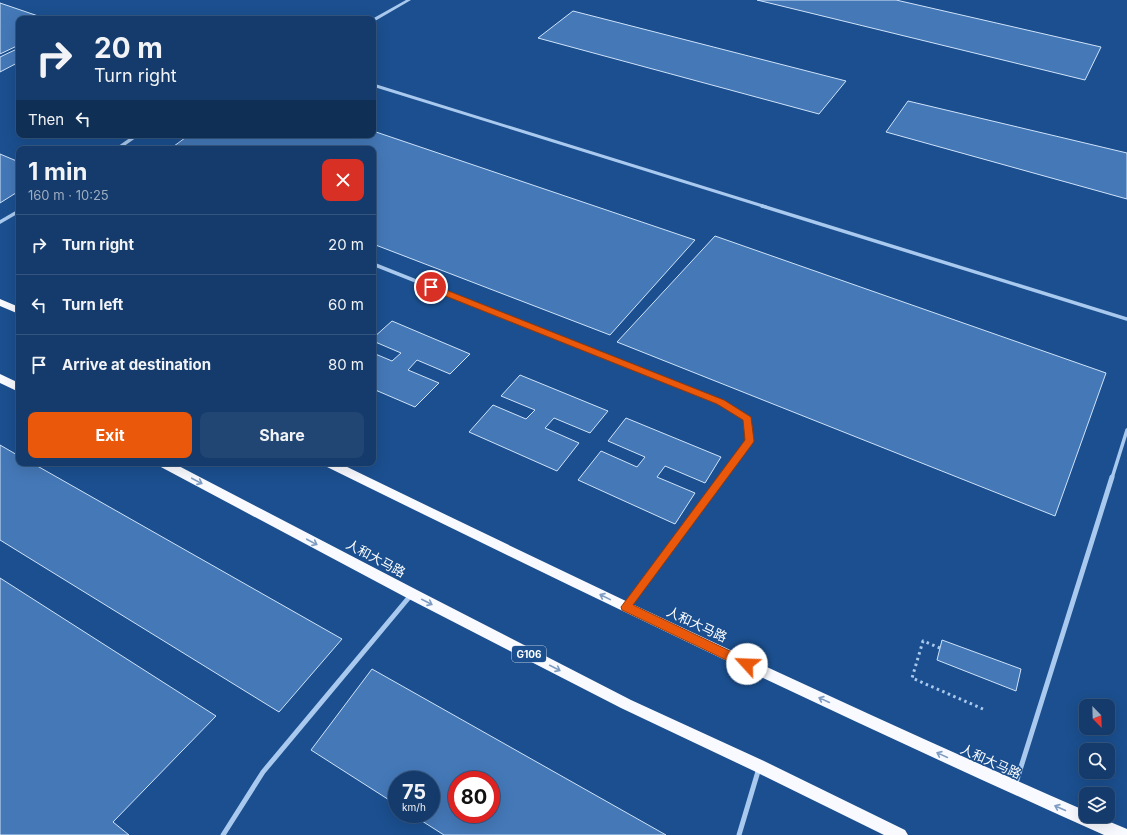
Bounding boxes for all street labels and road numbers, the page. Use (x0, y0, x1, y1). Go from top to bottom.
street label: 人和大马路 (344, 536, 408, 580)
street label: 人和大马路 (664, 603, 730, 645)
road number: G106 (512, 646, 546, 662)
street label: 人和大马路 (958, 740, 1024, 782)

